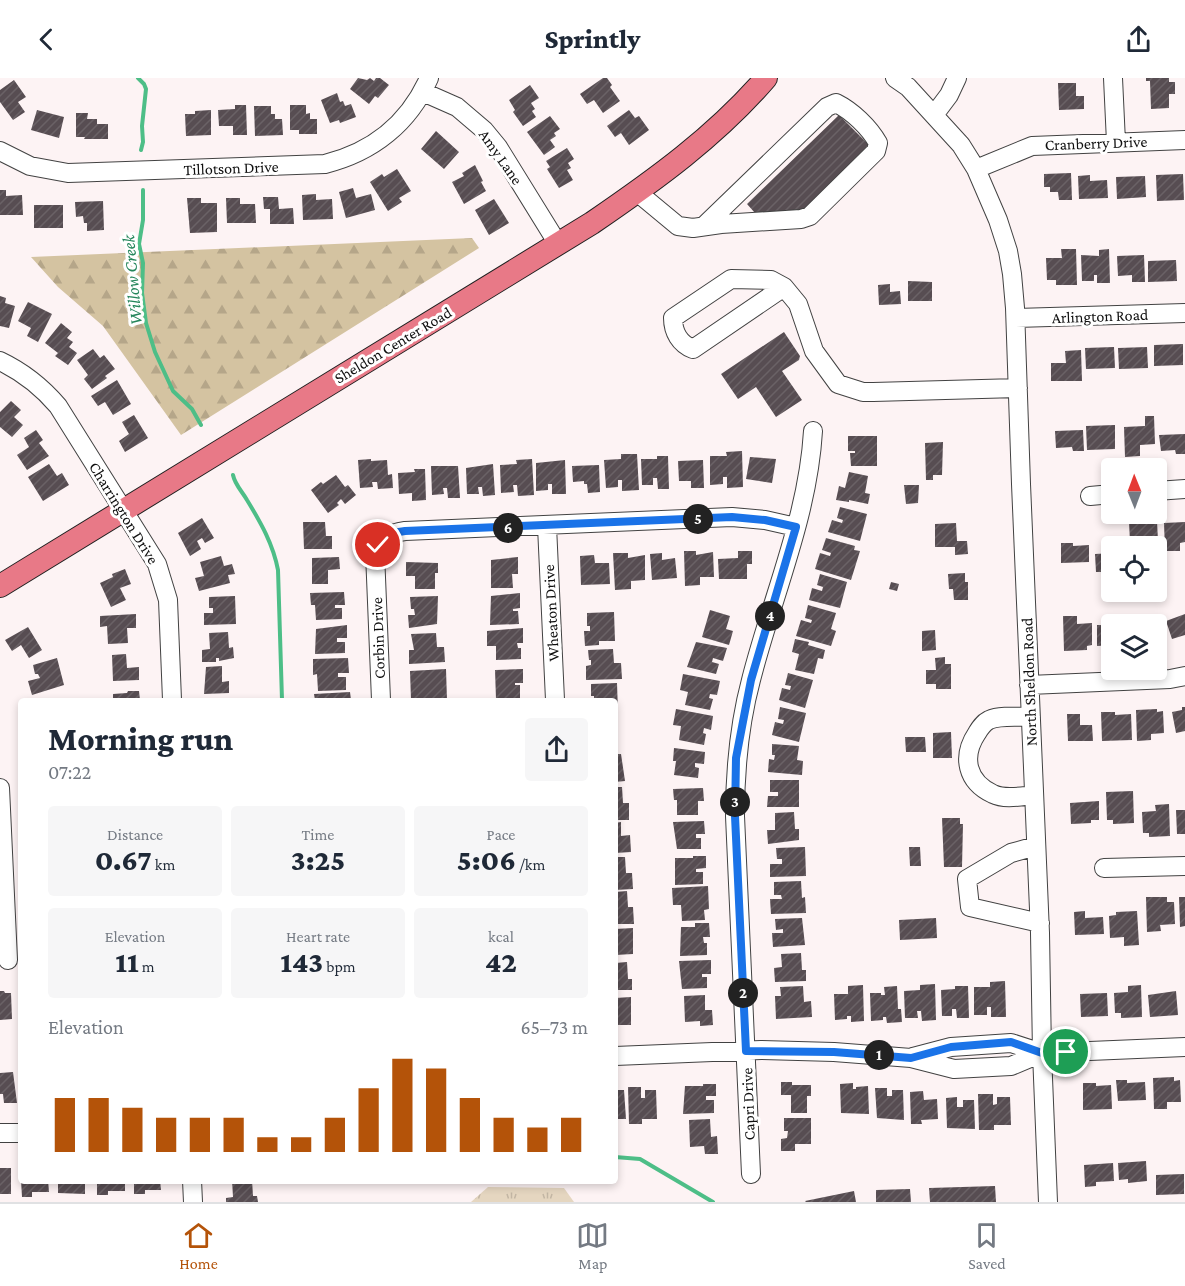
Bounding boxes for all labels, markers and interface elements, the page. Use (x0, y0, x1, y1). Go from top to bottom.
icon: back (30, 23, 63, 56)
icon: share (1122, 23, 1155, 56)
text: Sprintly (545, 24, 640, 54)
street label: Amy Lane (475, 126, 526, 188)
street label: Cranberry Drive (1044, 133, 1148, 154)
street label: Tillotson Drive (183, 158, 279, 178)
water label: Willow Creek (118, 233, 146, 326)
street label: Sheldon Center Road (331, 303, 455, 387)
street label: Arlington Road (1051, 306, 1149, 327)
north arrow (1101, 458, 1167, 524)
map controls (1101, 458, 1167, 680)
street label: Charrington Drive (85, 459, 162, 568)
pin: 5 (683, 504, 713, 534)
text: 5 (694, 510, 702, 527)
pin: 6 (493, 513, 523, 543)
pin (352, 519, 403, 570)
text: 6 (504, 519, 512, 536)
icon: check (361, 528, 394, 561)
button: locate (1101, 536, 1167, 602)
street label: Wheaton Drive (540, 564, 562, 662)
street label: Corbin Drive (368, 597, 388, 679)
pin: 4 (755, 601, 785, 631)
text: 4 (766, 607, 774, 624)
button: layers (1101, 614, 1167, 680)
street label: North Sheldon Road (1018, 617, 1040, 747)
button: share (525, 718, 588, 781)
text: Morning run (48, 720, 233, 757)
text: 07:22 (48, 761, 91, 783)
pin: 3 (720, 787, 750, 817)
text: 3 (731, 793, 739, 810)
text: Distance (107, 826, 163, 843)
text: Time (302, 826, 334, 843)
text: Pace (487, 826, 515, 843)
text: 0.67 (95, 843, 152, 876)
text: 3:25 (291, 843, 345, 876)
text: 5:06 (457, 843, 516, 876)
text: km (152, 856, 175, 873)
text: /km (516, 856, 545, 873)
text: Elevation (105, 928, 165, 945)
text: Heart rate (286, 928, 350, 945)
text: kcal (488, 928, 514, 945)
text: 11 (115, 945, 139, 978)
text: 143 (280, 945, 323, 978)
text: 42 (485, 945, 517, 978)
text: m (139, 958, 155, 975)
text: bpm (323, 958, 356, 975)
pin: 2 (728, 978, 758, 1008)
text: 2 (739, 984, 747, 1001)
text: Elevation (48, 1016, 124, 1038)
text: 65–73 m (521, 1016, 588, 1038)
pin (1040, 1026, 1091, 1077)
icon: arrive (1049, 1035, 1082, 1068)
pin: 1 (864, 1040, 894, 1070)
text: 1 (876, 1046, 882, 1063)
street label: Capri Drive (738, 1067, 759, 1141)
tab: Home (179, 1219, 218, 1272)
tab: Map (576, 1219, 609, 1272)
tab: Saved (968, 1219, 1006, 1272)

